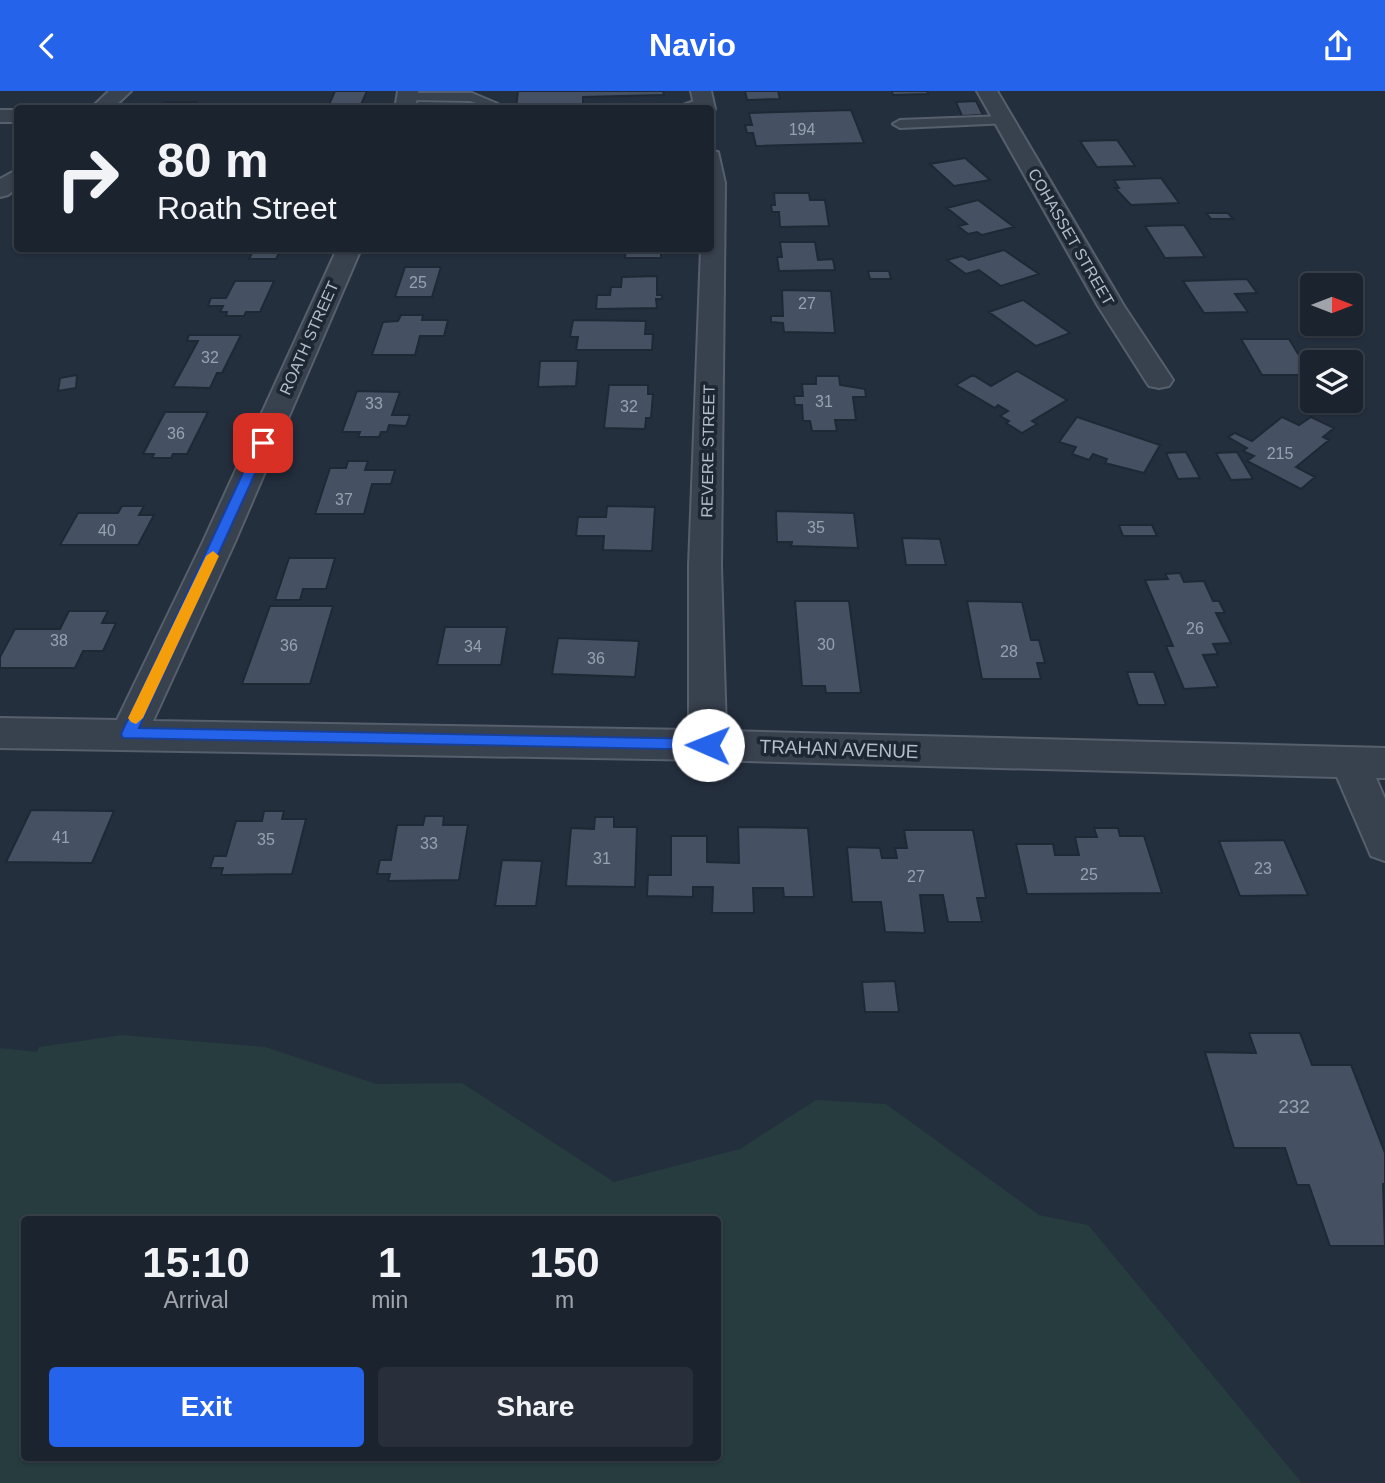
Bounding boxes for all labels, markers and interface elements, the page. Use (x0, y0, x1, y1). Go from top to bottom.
icon: back (28, 27, 66, 65)
text: Navio (649, 27, 736, 63)
icon: share (1319, 27, 1357, 65)
house number: 194 (789, 121, 815, 138)
icon: right (42, 133, 133, 224)
text: 80 m (157, 133, 269, 187)
street label: COHASSET STREET (1025, 166, 1117, 309)
text: Roath Street (157, 190, 337, 226)
north arrow (1300, 273, 1363, 336)
map controls (1300, 273, 1363, 413)
house number: 25 (409, 274, 427, 291)
street label: ROATH STREET (276, 278, 342, 397)
house number: 27 (798, 295, 816, 312)
house number: 32 (201, 349, 219, 366)
button: layers (1300, 350, 1363, 413)
street label: REVERE STREET (698, 384, 718, 518)
house number: 31 (815, 393, 833, 410)
house number: 33 (365, 395, 383, 412)
house number: 32 (620, 398, 638, 415)
pin (233, 413, 293, 473)
icon: arrive (244, 424, 282, 462)
house number: 36 (167, 425, 185, 442)
house number: 215 (1267, 445, 1293, 462)
house number: 37 (335, 491, 353, 508)
house number: 35 (807, 519, 825, 536)
house number: 40 (98, 522, 116, 539)
house number: 26 (1186, 620, 1204, 637)
house number: 38 (50, 632, 68, 649)
house number: 30 (817, 636, 835, 653)
house number: 36 (280, 637, 298, 654)
house number: 34 (464, 638, 482, 655)
house number: 28 (1000, 643, 1018, 660)
house number: 36 (587, 650, 605, 667)
position arrow (671, 708, 745, 782)
street label: TRAHAN AVENUE (759, 736, 919, 762)
house number: 41 (52, 829, 70, 846)
house number: 35 (257, 831, 275, 848)
house number: 33 (420, 835, 438, 852)
house number: 31 (593, 850, 611, 867)
house number: 23 (1254, 860, 1272, 877)
house number: 25 (1080, 866, 1098, 883)
house number: 27 (907, 868, 925, 885)
house number: 232 (1278, 1096, 1310, 1117)
text: 15:10 (142, 1239, 250, 1286)
text: 1 (378, 1239, 401, 1286)
text: 150 (530, 1239, 600, 1286)
text: Arrival (163, 1287, 229, 1313)
text: min (371, 1287, 408, 1313)
text: m (555, 1287, 574, 1313)
button: Exit (49, 1367, 364, 1447)
button: Share (378, 1367, 693, 1447)

